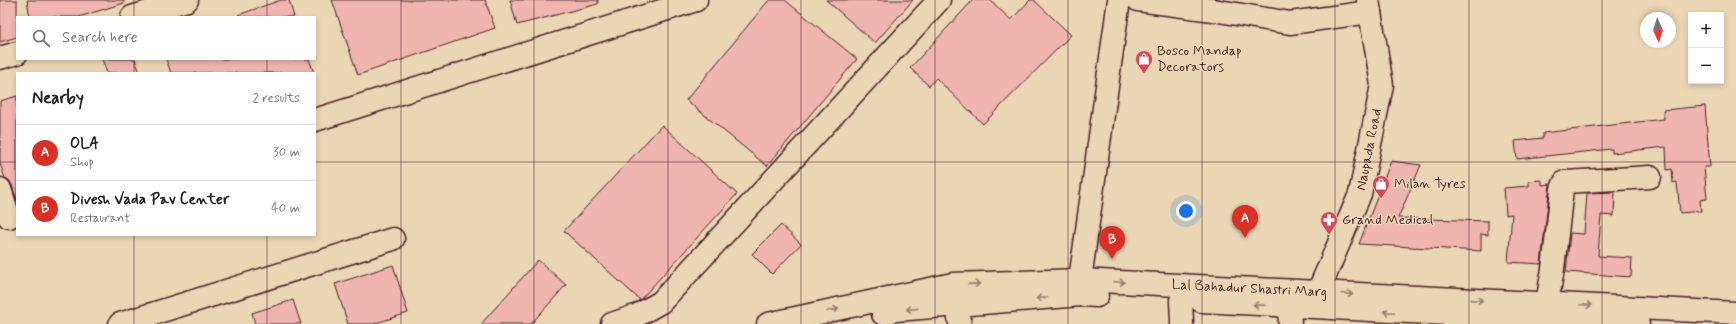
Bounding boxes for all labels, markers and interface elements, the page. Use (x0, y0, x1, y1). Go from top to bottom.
north arrow (1640, 12, 1676, 48)
map controls (1688, 12, 1724, 84)
button: + (1688, 12, 1724, 48)
search box (16, 16, 316, 60)
icon: search (30, 27, 52, 49)
text: Search here (62, 28, 138, 48)
place label: Bosco Mandap Decorators (1157, 42, 1242, 76)
button: − (1688, 48, 1724, 84)
shop icon: Bosco Mandap Decorators (1134, 49, 1154, 74)
text: Nearby (32, 87, 84, 109)
text: 2 results (253, 90, 300, 107)
street label: Naupada Road (1352, 107, 1386, 192)
text: OLA (70, 134, 99, 154)
text: A (41, 144, 49, 161)
text: 30 m (273, 144, 300, 161)
text: Shop (70, 154, 94, 171)
shop icon: Milan Tyres (1371, 174, 1391, 199)
place label: Milan Tyres (1394, 175, 1466, 193)
text: Divesh Vada Pav Center (70, 190, 229, 210)
text: B (41, 200, 49, 217)
text: 40 m (271, 200, 300, 217)
your location (1176, 201, 1196, 221)
pin: A (1232, 205, 1258, 238)
text: Restaurant (70, 210, 130, 227)
pharmacy icon: Grand Medical (1319, 210, 1339, 235)
place label: Grand Medical (1342, 211, 1433, 229)
pin: B (1099, 226, 1125, 259)
street label: Lal Bahadur Shastri Marg (1171, 276, 1328, 301)
one-way arrow (1112, 279, 1125, 286)
one-way arrow (967, 280, 980, 287)
one-way arrow (1340, 290, 1353, 297)
one-way arrow (1036, 295, 1049, 302)
one-way arrow (1470, 296, 1483, 304)
one-way arrow (1253, 301, 1266, 309)
one-way arrow (1579, 302, 1592, 309)
one-way arrow (826, 305, 839, 313)
one-way arrow (906, 305, 919, 312)
one-way arrow (1383, 308, 1396, 315)

